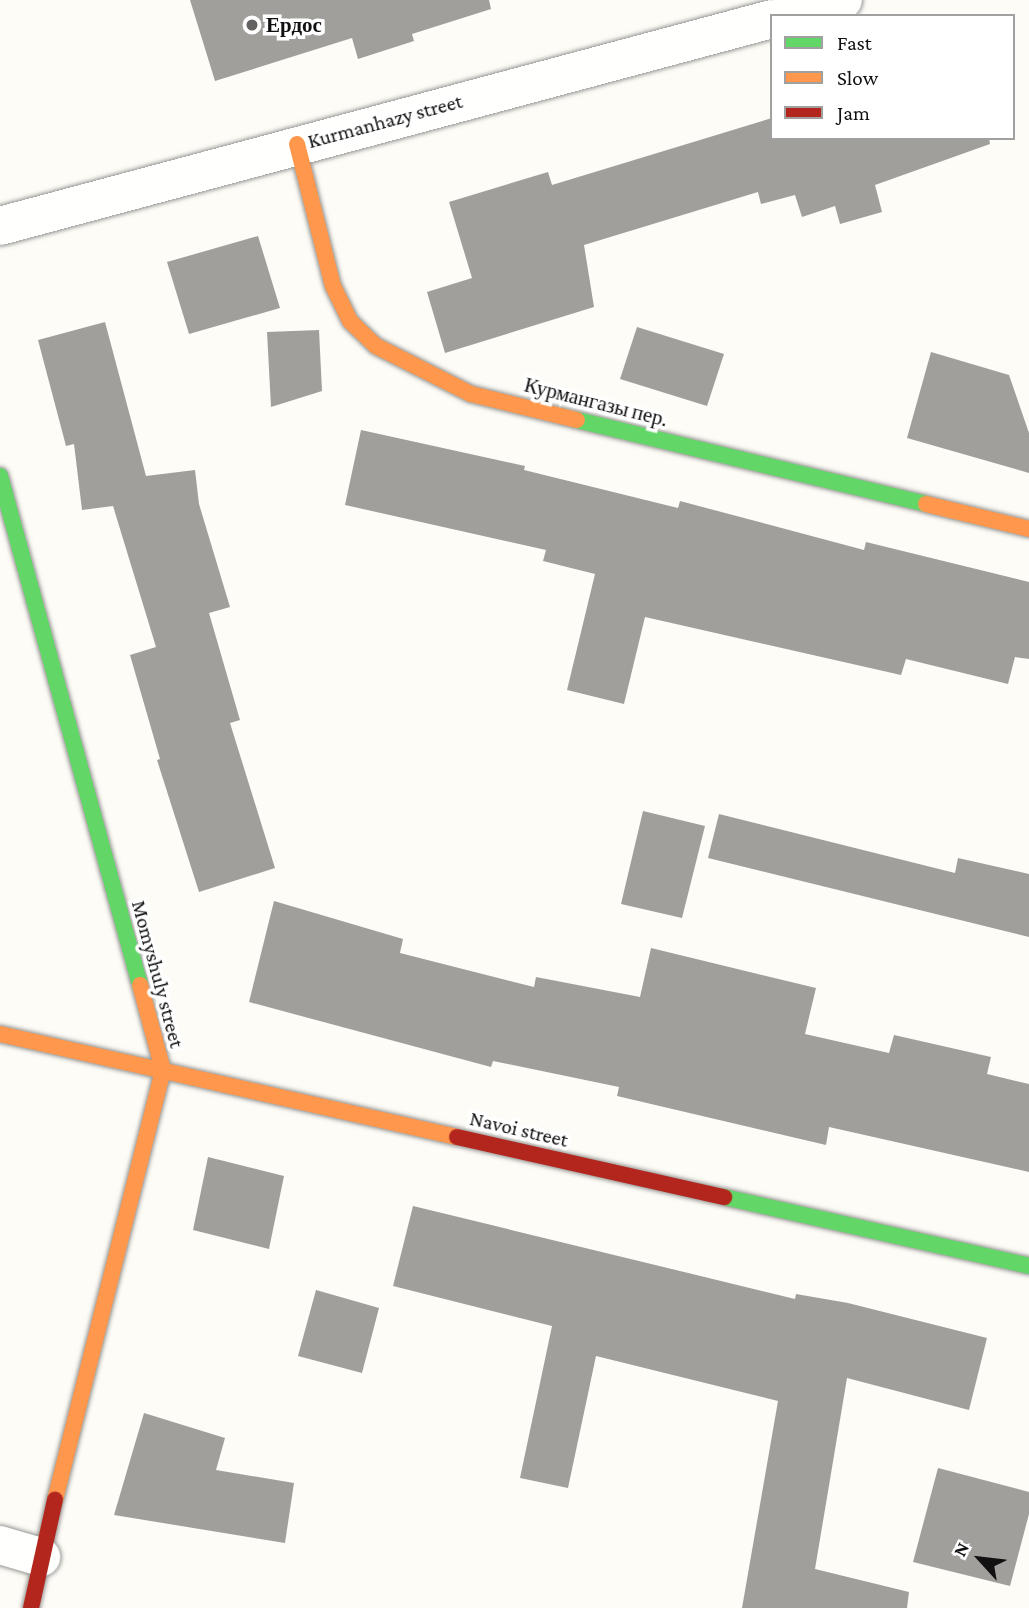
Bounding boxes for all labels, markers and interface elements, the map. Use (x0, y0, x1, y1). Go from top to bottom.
place label: Ердос (266, 12, 322, 38)
legend (770, 14, 1015, 140)
marker: Ердос (244, 17, 260, 33)
text: Fast (837, 31, 872, 55)
text: Slow (837, 66, 878, 90)
street label: Kurmanhazy street (305, 88, 465, 154)
text: Jam (837, 101, 870, 125)
street label: Курмангазы пер. (522, 372, 670, 432)
street label: Momyshuly street (126, 898, 190, 1050)
street label: Navoi street (467, 1105, 571, 1153)
north arrow (945, 1524, 1015, 1594)
text: N (949, 1539, 973, 1560)

